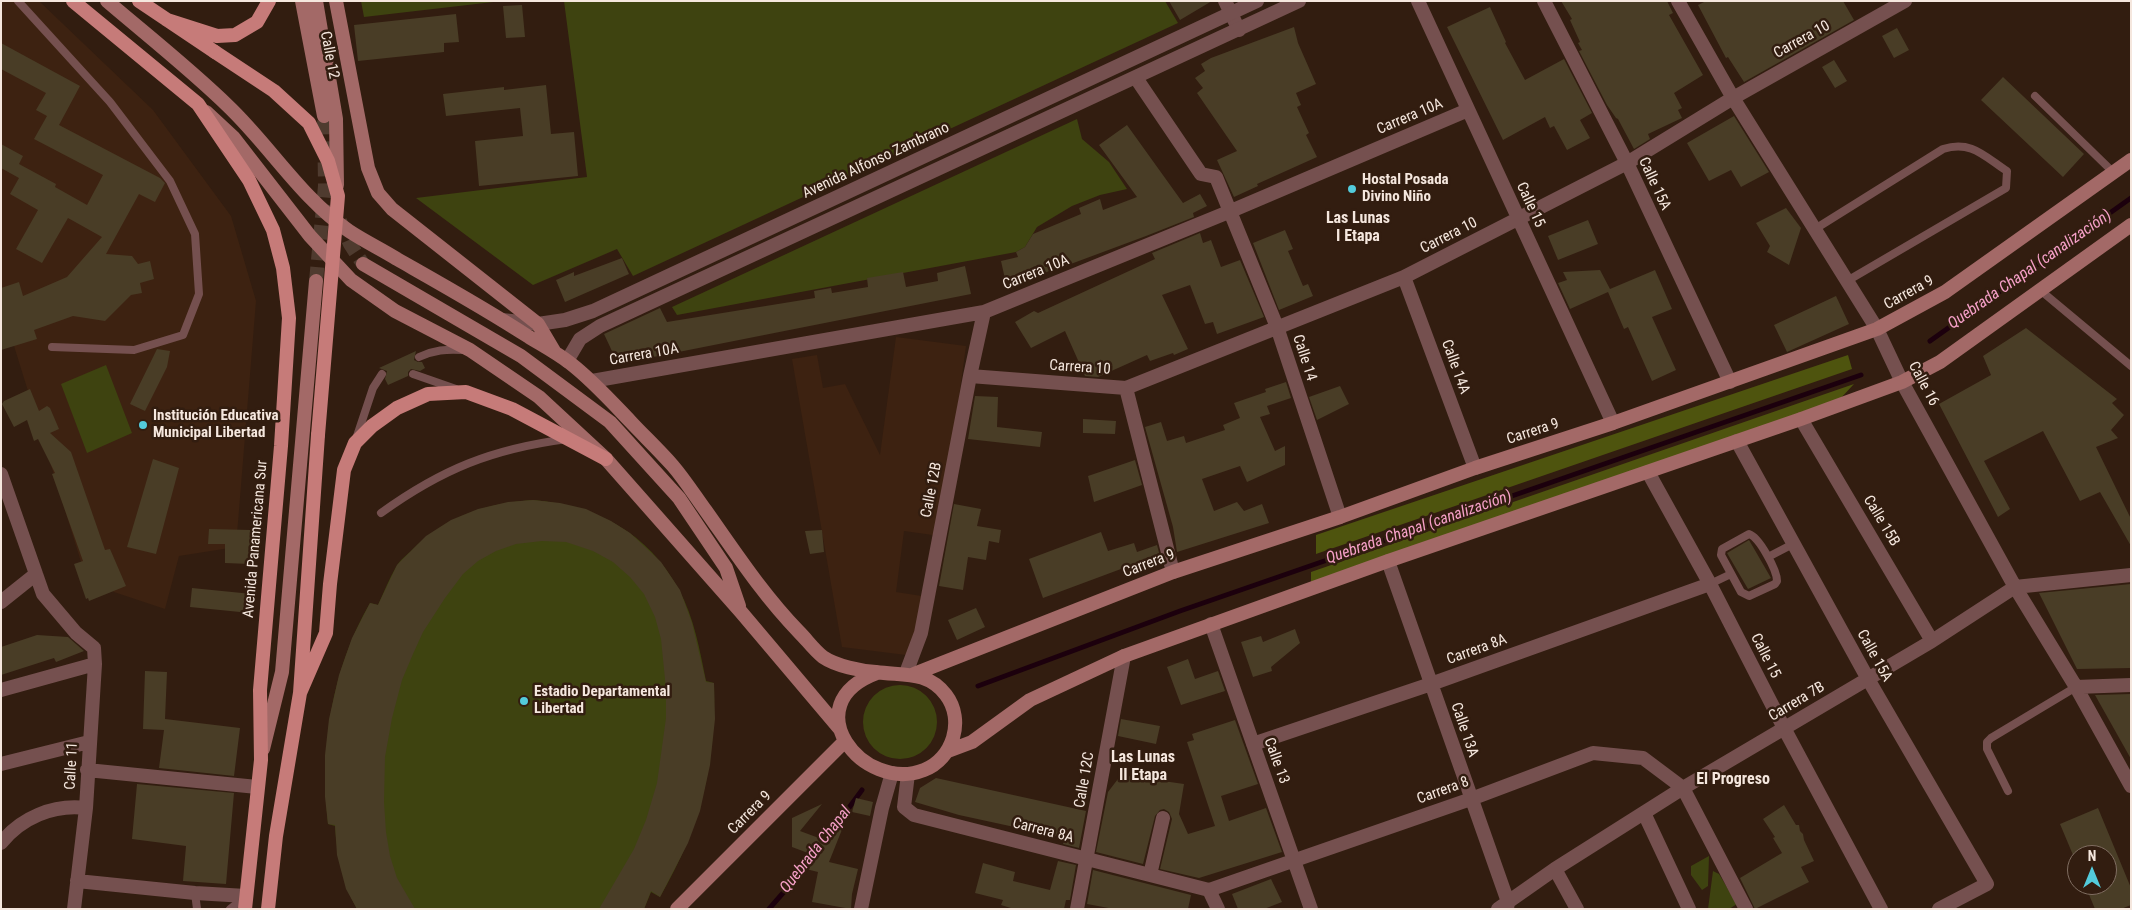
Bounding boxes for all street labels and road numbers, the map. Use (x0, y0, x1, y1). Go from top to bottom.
street label: Carrera 10 (1771, 17, 1833, 63)
street label: Calle 12 (316, 30, 342, 80)
street label: Carrera 10A (1374, 95, 1446, 139)
street label: Avenida Alfonso Zambrano (800, 119, 952, 203)
street label: Calle 15A (1634, 155, 1674, 213)
street label: Calle 15 (1512, 180, 1548, 230)
street label: Carrera 10 (1418, 214, 1480, 258)
street label: Carrera 10A (1000, 252, 1072, 294)
street label: Carrera 9 (1881, 272, 1937, 314)
street label: Calle 14 (1288, 332, 1320, 384)
street label: Calle 14A (1437, 337, 1473, 397)
street label: Carrera 10A (608, 340, 680, 370)
street label: Carrera 10 (1049, 357, 1111, 379)
street label: Calle 16 (1904, 359, 1942, 409)
street label: Carrera 9 (1505, 415, 1561, 449)
street label: Avenida Panamericana Sur (240, 459, 272, 619)
street label: Calle 12B (918, 461, 946, 519)
street label: Calle 15B (1859, 492, 1903, 550)
street label: Carrera 9 (1121, 546, 1177, 582)
street label: Calle 15A (1852, 627, 1896, 685)
street label: Carrera 8A (1444, 631, 1510, 669)
street label: Calle 15 (1746, 631, 1784, 681)
street label: Carrera 7B (1766, 678, 1828, 726)
street label: Calle 13A (1446, 700, 1482, 760)
street label: Calle 13 (1259, 735, 1293, 787)
street label: Calle 11 (62, 742, 82, 790)
street label: Calle 12C (1071, 751, 1099, 809)
street label: Carrera 8 (1415, 773, 1471, 809)
street label: Carrera 9 (725, 788, 775, 838)
street label: Carrera 8A (1010, 815, 1076, 847)

